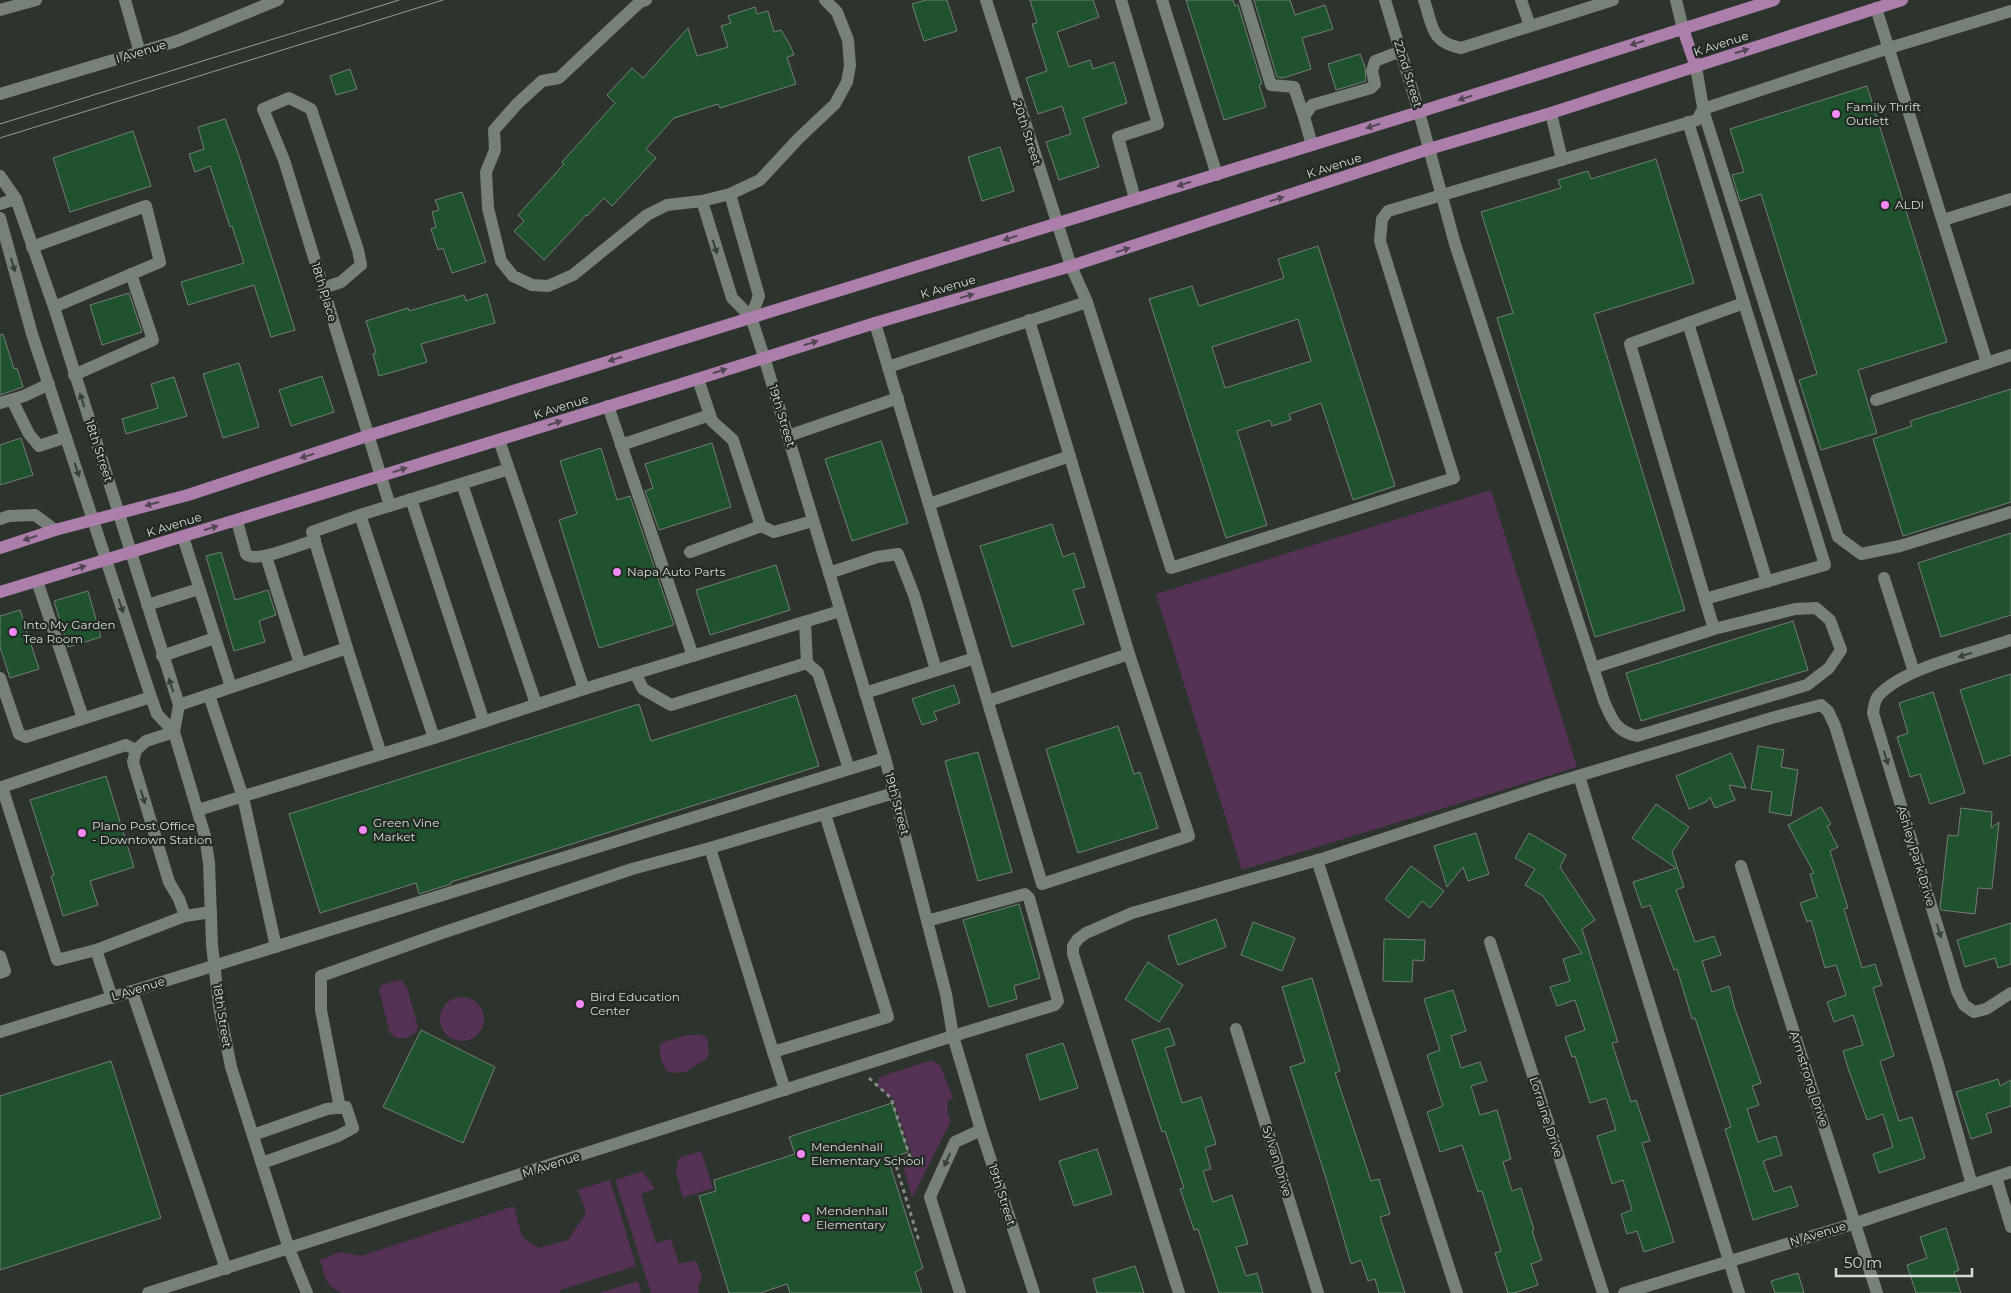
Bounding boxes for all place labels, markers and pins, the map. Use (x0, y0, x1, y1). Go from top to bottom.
place label: Family Thrift Outlett (1846, 99, 1921, 128)
marker: Family Thrift Outlett (1830, 108, 1842, 120)
place label: ALDI (1895, 197, 1924, 212)
marker: ALDI (1879, 199, 1891, 211)
place label: Napa Auto Parts (627, 564, 725, 579)
marker: Napa Auto Parts (611, 566, 623, 578)
place label: Into My Garden Tea Room (23, 617, 116, 646)
marker: Into My Garden Tea Room (7, 626, 19, 638)
place label: Green Vine Market (373, 815, 439, 844)
place label: Plano Post Office - Downtown Station (92, 818, 212, 847)
marker: Green Vine Market (357, 824, 369, 836)
marker: Plano Post Office - Downtown Station (76, 827, 88, 839)
place label: Bird Education Center (590, 989, 680, 1018)
marker: Bird Education Center (574, 998, 586, 1010)
place label: Mendenhall Elementary School (811, 1139, 924, 1168)
marker: Mendenhall Elementary School (795, 1148, 807, 1160)
place label: Mendenhall Elementary (816, 1203, 888, 1232)
marker: Mendenhall Elementary (800, 1212, 812, 1224)

